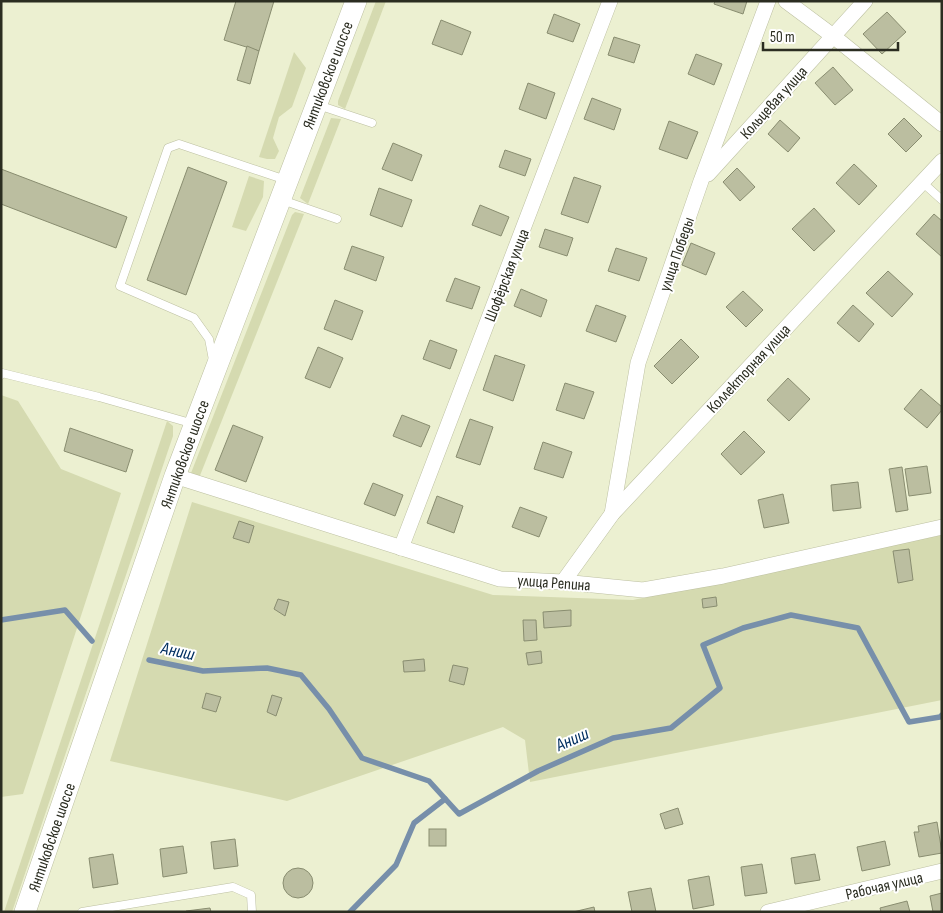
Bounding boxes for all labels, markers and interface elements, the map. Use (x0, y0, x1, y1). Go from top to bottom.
street label: Янтиковское шоссе (299, 19, 358, 132)
scale bar (763, 20, 898, 52)
text: 50 m (770, 28, 795, 47)
street label: Кольцевая улица (736, 63, 812, 143)
street label: улица Победы (656, 215, 699, 294)
street label: Шофёрская улица (481, 226, 534, 325)
street label: Коллекторная улица (703, 321, 795, 417)
street label: Янтиковское шоссе (157, 398, 214, 511)
street label: улица Репина (517, 571, 591, 596)
water label: Аниш (158, 637, 197, 665)
water label: Аниш (552, 723, 592, 756)
street label: Янтиковское шоссе (25, 781, 80, 894)
street label: Рабочая улица (844, 868, 925, 905)

